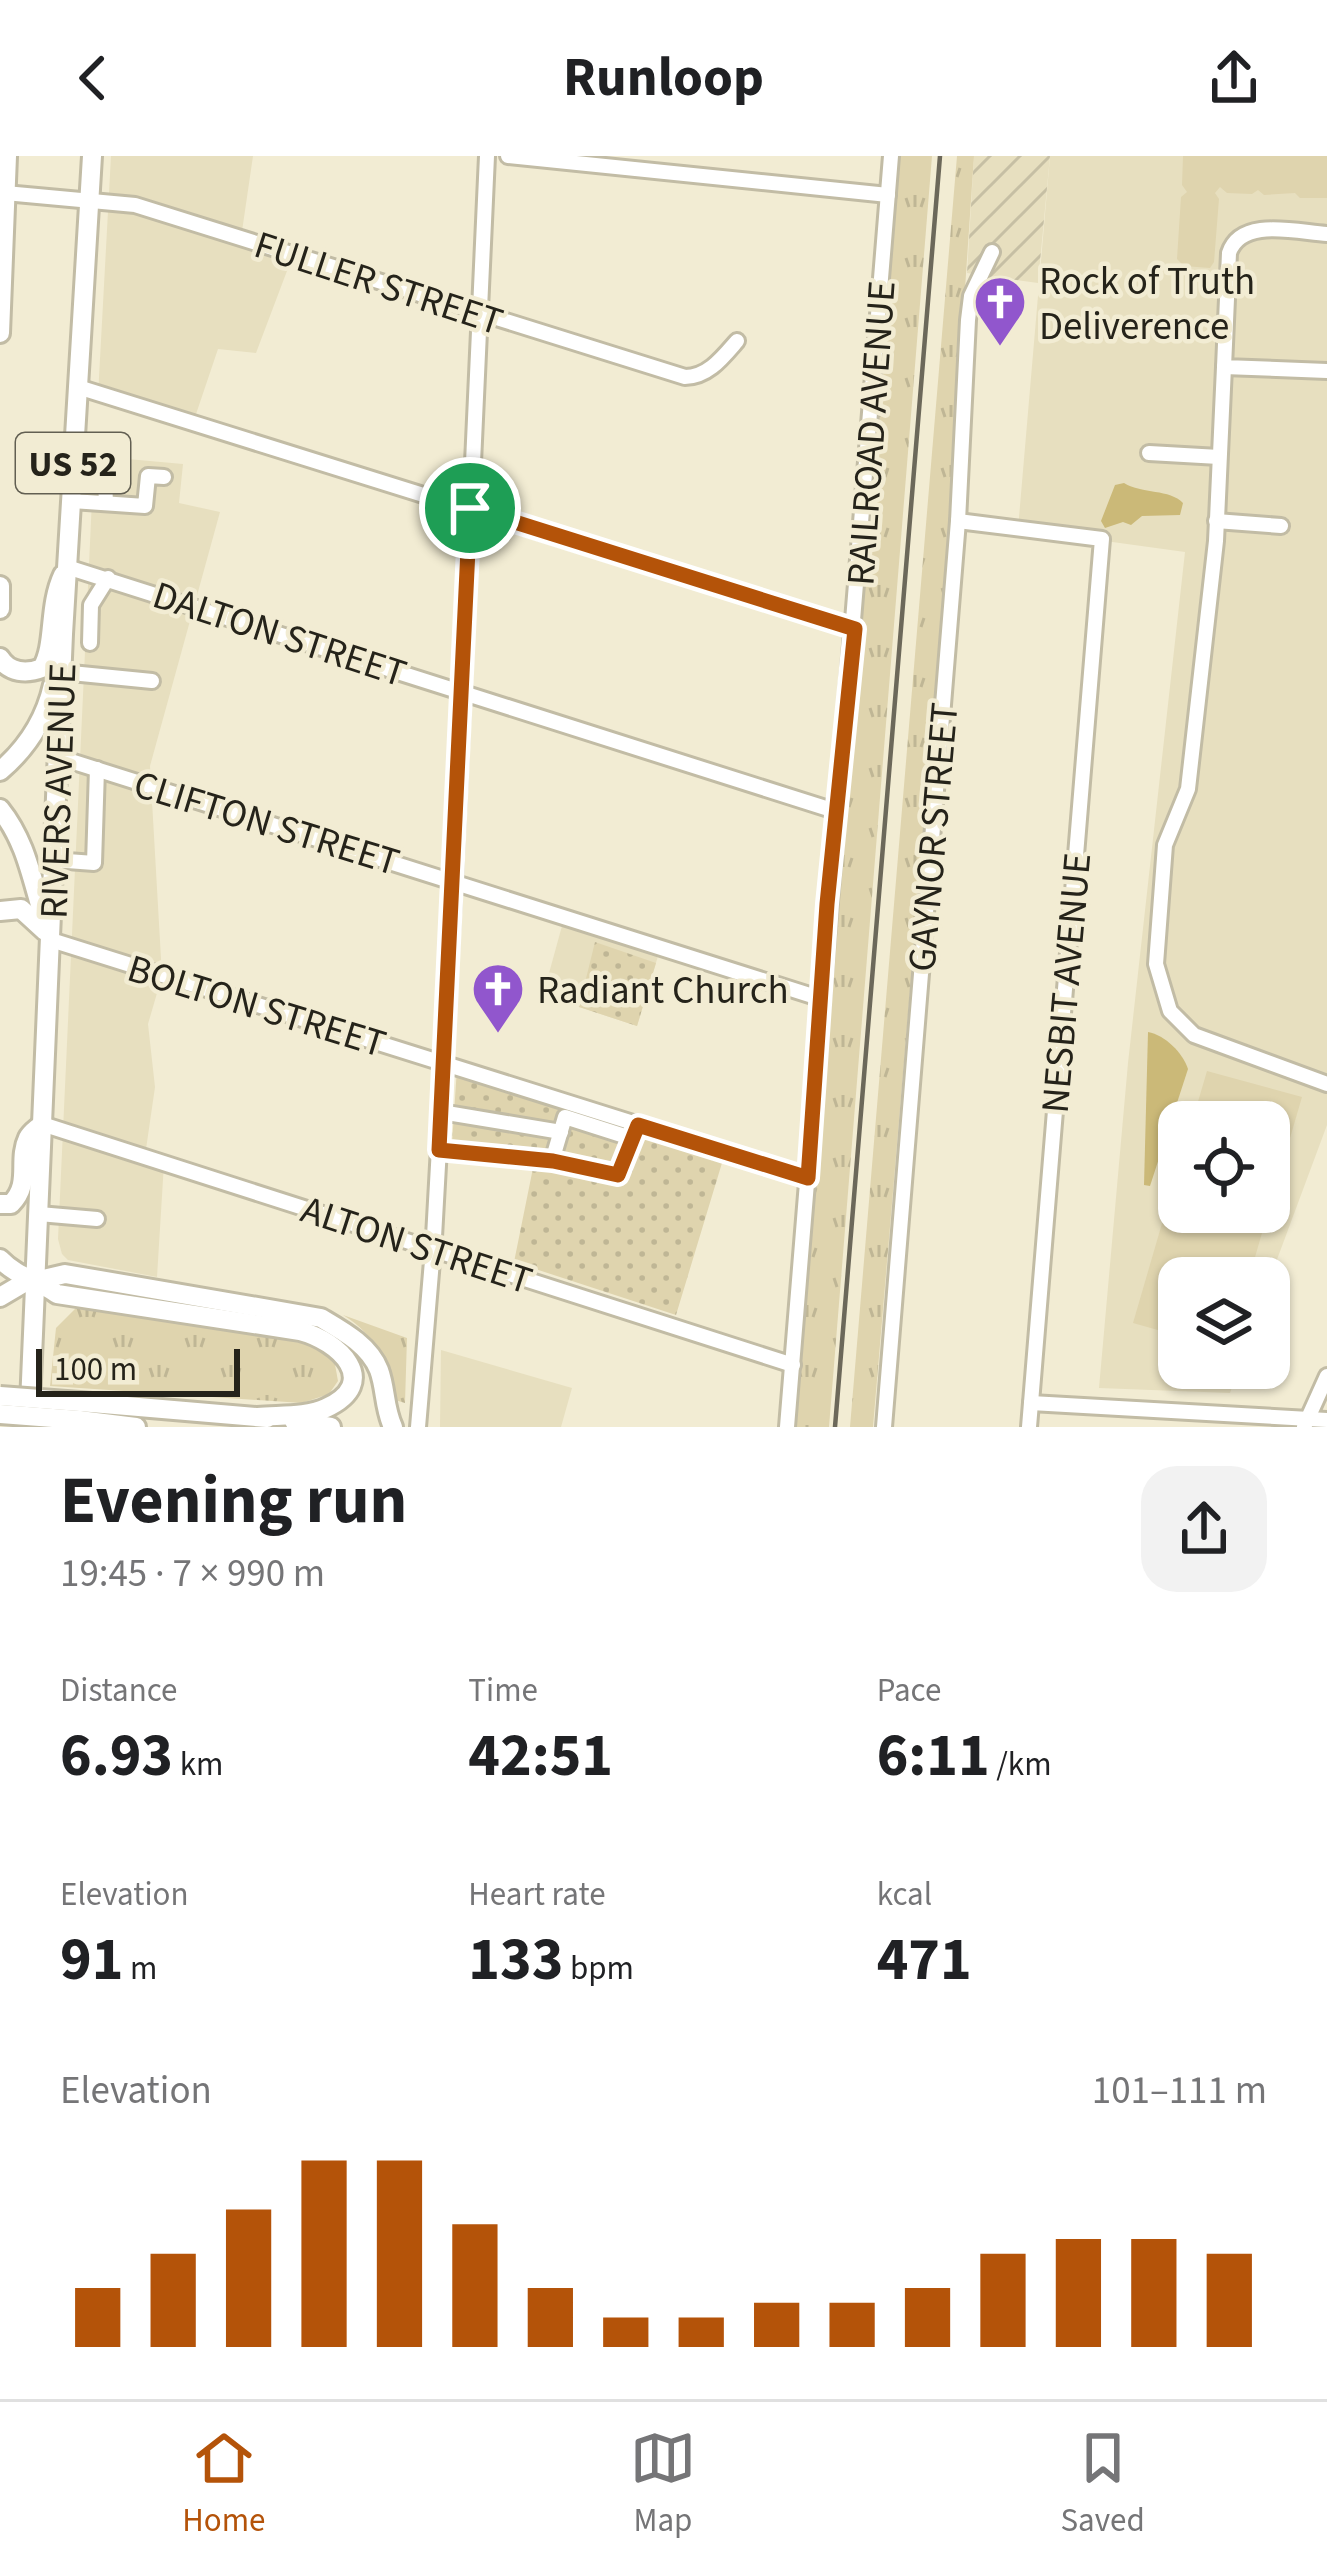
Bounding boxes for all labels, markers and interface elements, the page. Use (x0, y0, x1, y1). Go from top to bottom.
text: Runloop (563, 40, 764, 117)
icon: back (60, 45, 126, 111)
icon: share (1201, 45, 1267, 111)
street label: FULLER STREET (247, 217, 510, 350)
place label: Rock of Truth Deliverence (1039, 254, 1255, 355)
church icon: Rock of Truth Deliverence (972, 274, 1028, 348)
street label: RAILROAD AVENUE (833, 279, 911, 587)
road number: US 52 (16, 433, 130, 493)
pin (419, 457, 521, 559)
icon: arrive (437, 475, 503, 541)
street label: DALTON STREET (146, 568, 413, 702)
street label: RIVERS AVENUE (27, 662, 91, 920)
street label: GAYNOR STREET (894, 701, 974, 974)
street label: CLIFTON STREET (127, 757, 406, 891)
street label: NESBIT AVENUE (1028, 851, 1106, 1115)
street label: BOLTON STREET (120, 941, 392, 1073)
church icon: Radiant Church (470, 961, 526, 1035)
place label: Radiant Church (537, 963, 789, 1019)
map controls (1158, 1101, 1290, 1389)
button: locate (1158, 1101, 1290, 1233)
street label: ALTON STREET (294, 1182, 539, 1310)
button: layers (1158, 1257, 1290, 1389)
scale bar (36, 1343, 240, 1396)
text: 100 m (54, 1346, 137, 1393)
text: Evening run (60, 1454, 407, 1548)
button: share (1141, 1466, 1267, 1592)
text: 19:45 · 7 × 990 m (60, 1546, 325, 1602)
text: Distance (60, 1667, 177, 1714)
text: Time (468, 1667, 538, 1714)
text: Pace (877, 1667, 941, 1714)
text: 6.93 (60, 1714, 173, 1799)
text: 42:51 (468, 1714, 613, 1799)
text: 6:11 (877, 1714, 990, 1799)
text: km (173, 1741, 223, 1788)
text: /km (990, 1741, 1052, 1788)
text: Elevation (60, 1871, 189, 1918)
text: Heart rate (468, 1871, 606, 1918)
text: kcal (877, 1871, 932, 1918)
text: 91 (60, 1918, 123, 2003)
text: 133 (468, 1918, 563, 2003)
text: 471 (877, 1918, 972, 2003)
text: m (123, 1945, 157, 1992)
text: bpm (563, 1945, 634, 1992)
text: Elevation (60, 2063, 212, 2119)
text: 101–111 m (1092, 2063, 1267, 2119)
tab: Home (182, 2425, 265, 2544)
tab: Map (630, 2425, 696, 2544)
tab: Saved (1060, 2425, 1145, 2544)

